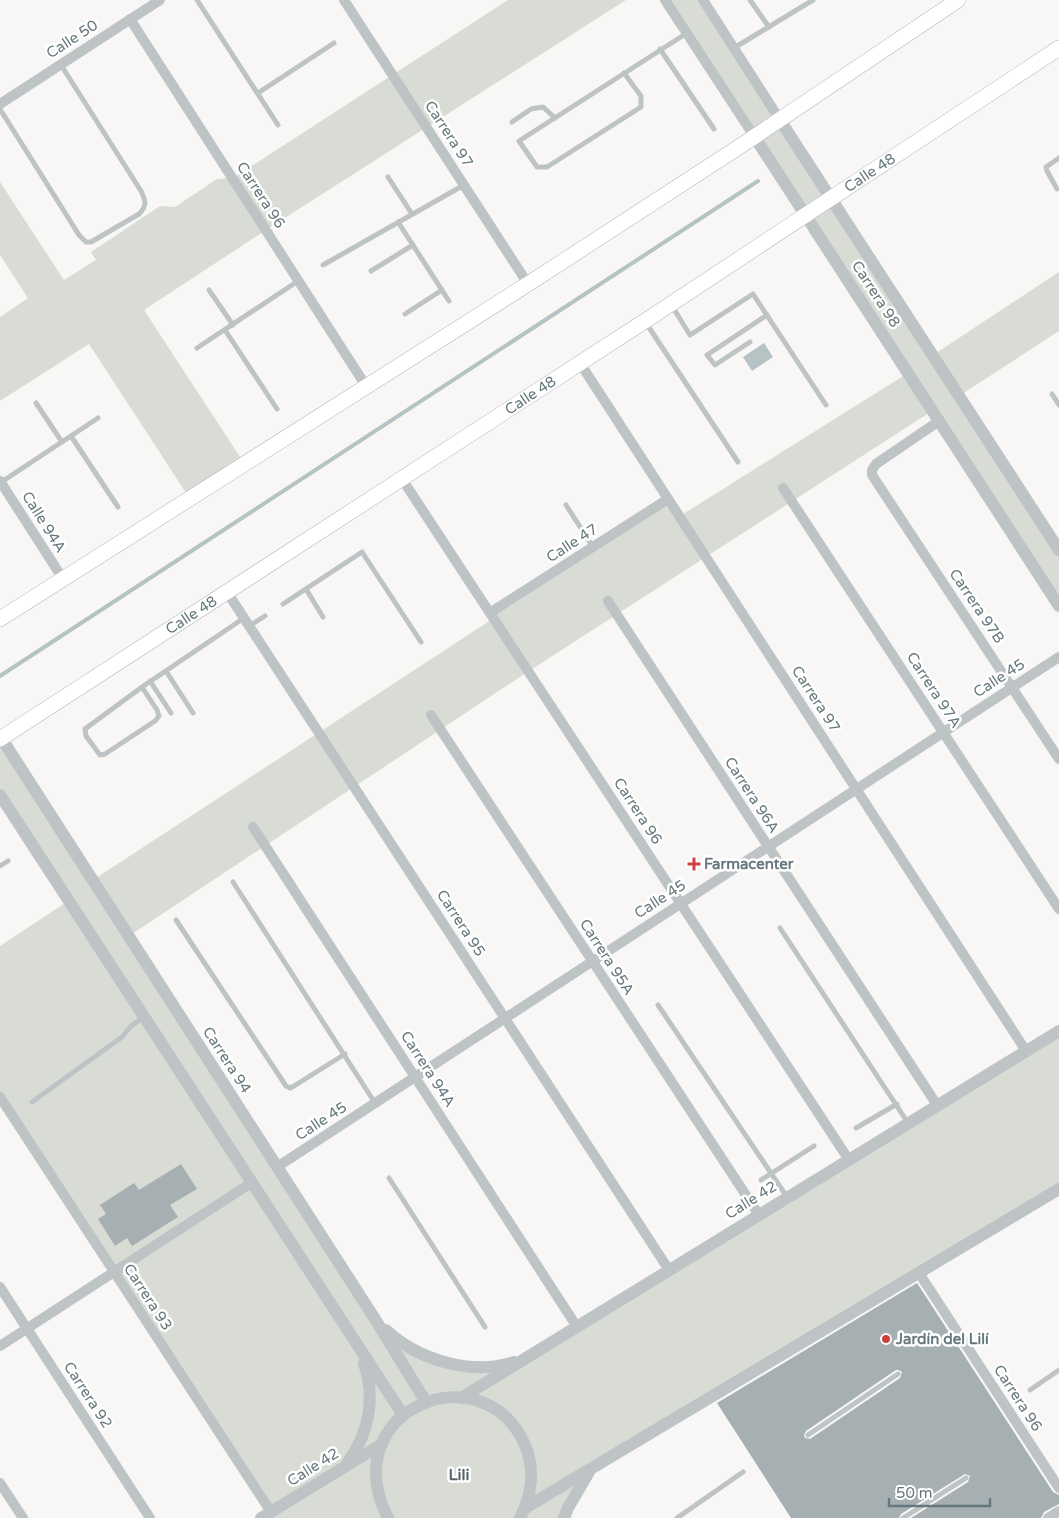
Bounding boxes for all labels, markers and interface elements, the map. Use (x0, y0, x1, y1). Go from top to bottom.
street label: Calle 50 (43, 16, 101, 62)
street label: Carrera 97 (421, 97, 477, 171)
street label: Calle 48 (841, 149, 899, 196)
street label: Carrera 96 (233, 158, 289, 232)
street label: Carrera 98 (848, 257, 904, 331)
street label: Calle 48 (501, 372, 559, 419)
street label: Calle 94A (18, 488, 70, 556)
street label: Calle 47 (543, 520, 601, 566)
street label: Carrera 97B (946, 565, 1008, 647)
street label: Calle 48 (162, 592, 220, 638)
street label: Carrera 97A (903, 649, 965, 731)
street label: Calle 45 (970, 655, 1028, 701)
street label: Carrera 97 (788, 662, 844, 736)
street label: Carrera 96A (721, 754, 783, 836)
street label: Carrera 96 (610, 774, 666, 848)
place label: Farmacenter (704, 855, 794, 873)
marker: Farmacenter (688, 858, 700, 870)
street label: Calle 45 (631, 876, 689, 922)
street label: Carrera 95 (433, 886, 489, 960)
street label: Carrera 95A (576, 916, 638, 998)
street label: Carrera 94 (199, 1023, 255, 1097)
street label: Carrera 94A (397, 1028, 459, 1110)
street label: Calle 45 (292, 1098, 350, 1144)
street label: Calle 42 (722, 1177, 780, 1223)
street label: Carrera 93 (120, 1260, 176, 1334)
place label: Jardín del Lilí (895, 1330, 989, 1348)
marker: Jardín del Lilí (880, 1333, 892, 1345)
street label: Carrera 92 (60, 1358, 116, 1432)
street label: Carrera 96 (990, 1361, 1046, 1435)
street label: Calle 42 (284, 1444, 342, 1490)
district label: Lili (448, 1465, 470, 1485)
scale bar (889, 1476, 990, 1508)
text: 50 m (896, 1484, 933, 1502)

